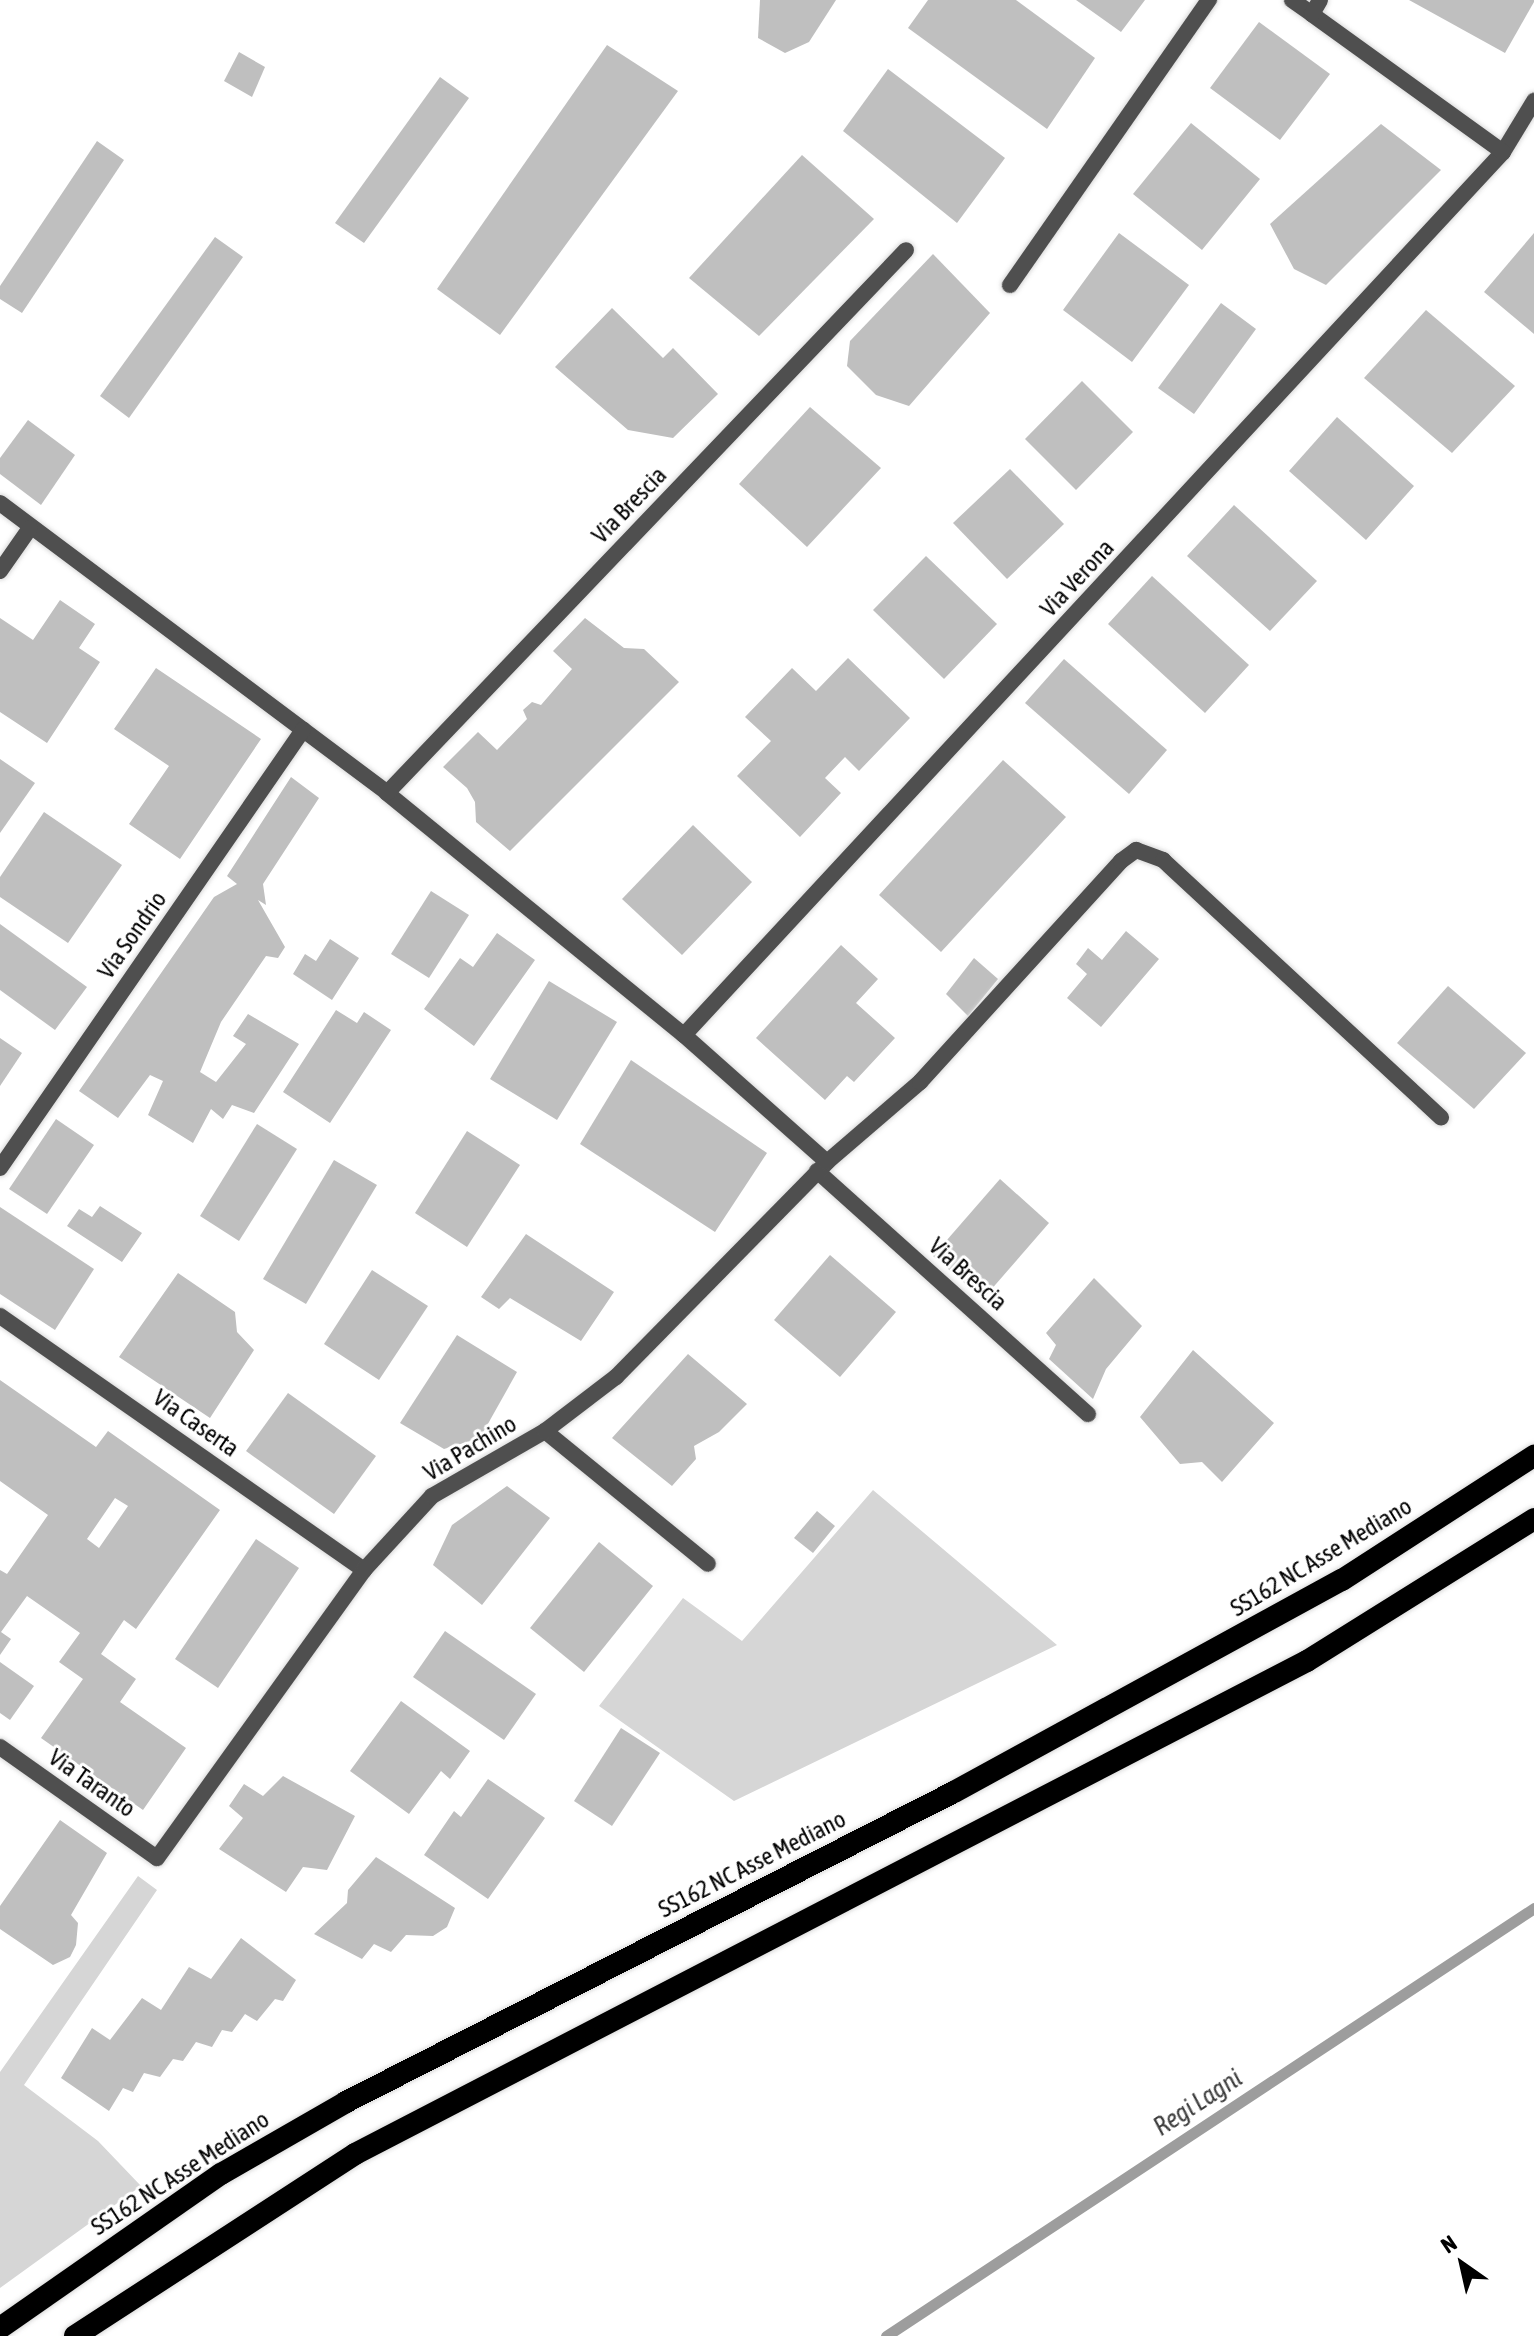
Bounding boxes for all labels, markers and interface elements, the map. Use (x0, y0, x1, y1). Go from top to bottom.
street label: Via Brescia (586, 461, 672, 549)
street label: Via Verona (1034, 534, 1120, 622)
street label: Via Sondrio (92, 886, 172, 984)
street label: Via Brescia (923, 1231, 1013, 1317)
street label: Via Caserta (148, 1383, 244, 1463)
street label: Via Pachino (418, 1409, 522, 1487)
street label: SS162 NC Asse Mediano (1225, 1492, 1417, 1622)
street label: Via Taranto (43, 1743, 141, 1823)
street label: SS162 NC Asse Mediano (654, 1804, 850, 1924)
water label: Regi Lagni (1148, 2063, 1248, 2143)
street label: SS162 NC Asse Mediano (86, 2105, 274, 2241)
north arrow (1422, 2224, 1502, 2304)
text: N (1436, 2230, 1461, 2259)

